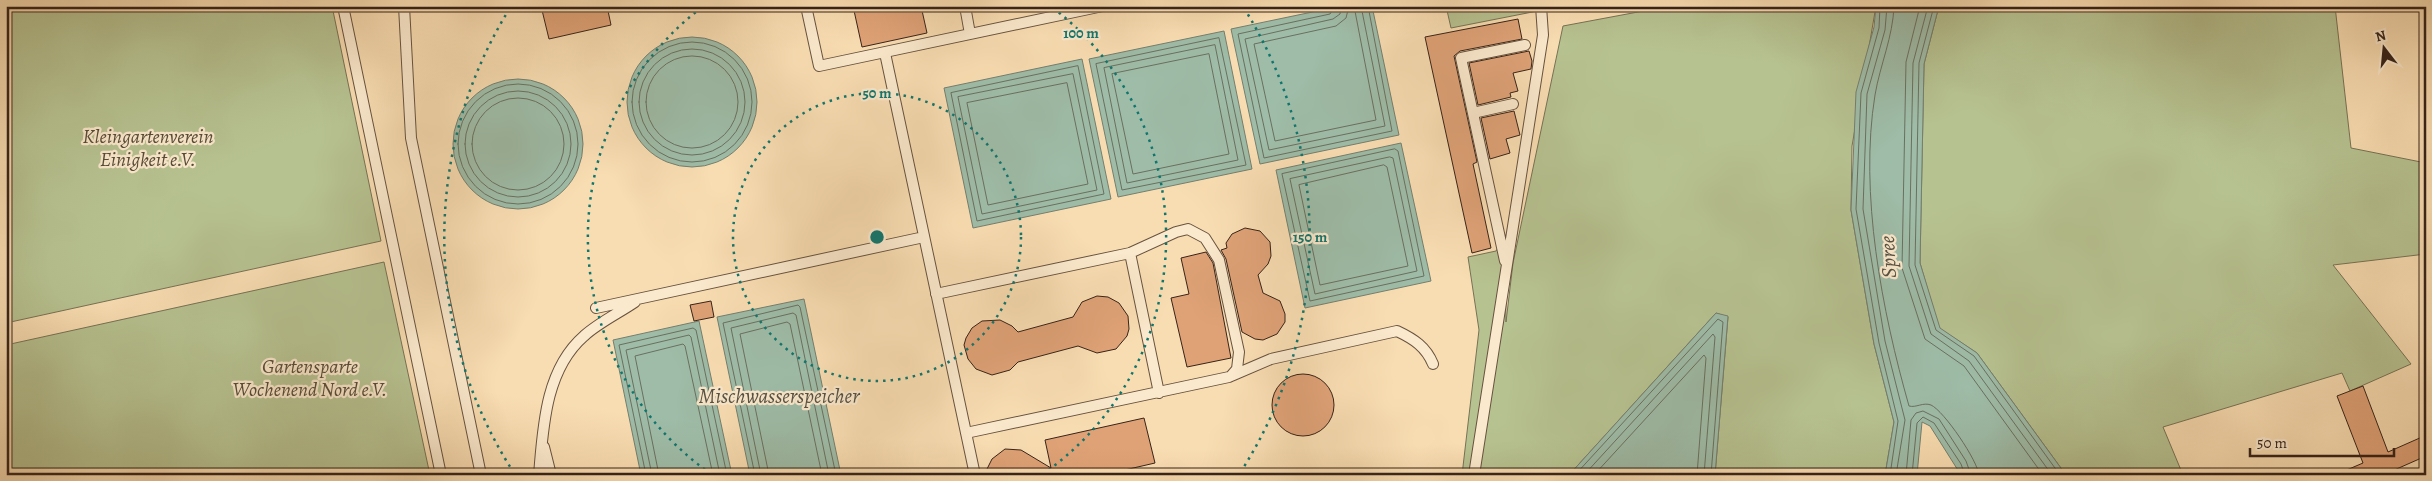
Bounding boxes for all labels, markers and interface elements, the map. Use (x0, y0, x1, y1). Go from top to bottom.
north arrow (2360, 22, 2410, 72)
text: 100 m (1063, 23, 1099, 43)
text: N (2373, 25, 2388, 47)
text: 50 m (862, 83, 892, 103)
park label: Kleingartenverein Einigkeit e.V. (82, 123, 214, 173)
text: 150 m (1293, 227, 1328, 247)
centre of rings (868, 228, 886, 246)
water label: Spree (1873, 235, 1903, 279)
park label: Gartensparte Wochenend Nord e.V. (233, 353, 387, 403)
water label: Mischwasserspeicher (699, 382, 860, 410)
scale bar (2250, 426, 2393, 458)
text: 50 m (2257, 433, 2287, 453)

